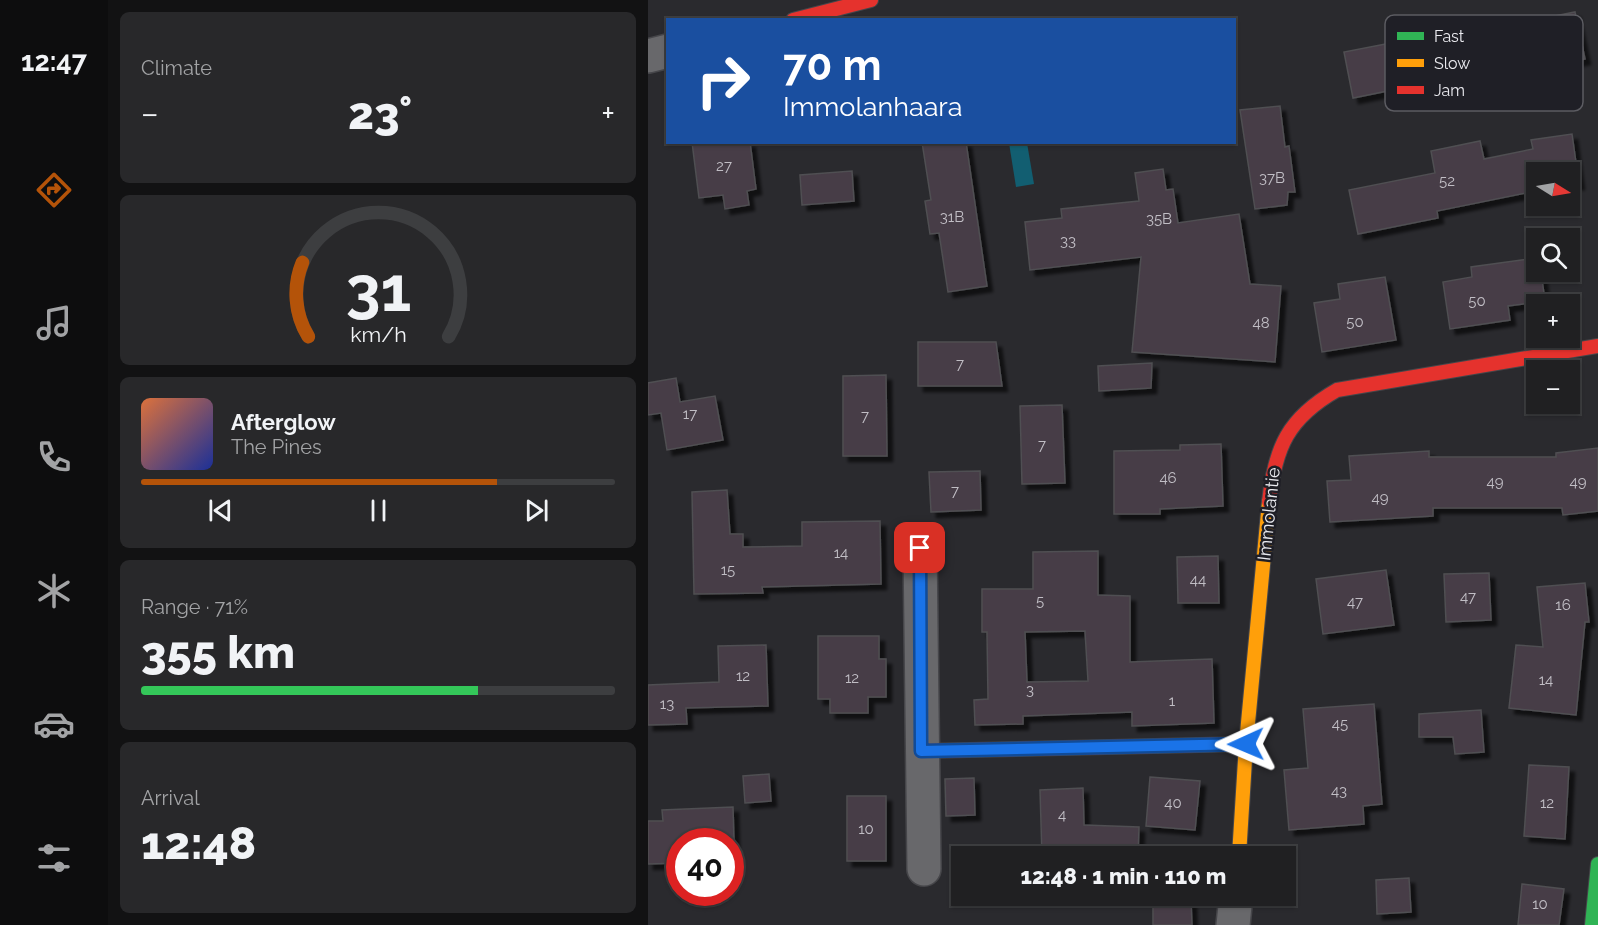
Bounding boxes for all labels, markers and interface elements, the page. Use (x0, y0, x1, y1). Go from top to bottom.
legend (1385, 15, 1583, 111)
text: Fast (1434, 27, 1465, 46)
text: 70 m (783, 41, 882, 90)
icon: right (684, 42, 762, 120)
text: 12:47 (21, 46, 87, 77)
text: Slow (1434, 54, 1470, 73)
text: Climate (141, 56, 212, 80)
text: Jam (1434, 81, 1465, 100)
text: 23° (348, 87, 412, 140)
text: Immolanhaara (783, 91, 963, 122)
text: − (141, 94, 159, 133)
text: + (601, 94, 615, 133)
house number: 27 (716, 157, 732, 175)
north arrow (1526, 162, 1580, 216)
map controls (1526, 162, 1580, 414)
icon: directions (33, 169, 75, 211)
house number: 37B (1259, 169, 1285, 187)
house number: 52 (1439, 172, 1455, 190)
house number: 31B (940, 208, 964, 226)
house number: 35B (1146, 210, 1172, 228)
button: search (1526, 228, 1580, 282)
house number: 33 (1060, 232, 1076, 250)
text: 31 (345, 252, 411, 326)
house number: 50 (1468, 292, 1486, 310)
button: + (1526, 294, 1580, 348)
icon: music (33, 302, 75, 344)
house number: 50 (1346, 313, 1364, 331)
house number: 48 (1252, 314, 1270, 332)
text: km/h (350, 322, 406, 347)
house number: 7 (956, 355, 964, 373)
button: − (1526, 360, 1580, 414)
house number: 17 (683, 405, 697, 423)
house number: 7 (861, 407, 869, 425)
text: Afterglow (231, 409, 336, 435)
text: The Pines (231, 435, 322, 459)
icon: phone (33, 436, 75, 478)
house number: 7 (1038, 436, 1046, 454)
street label: Immolantie (1253, 466, 1284, 562)
house number: 46 (1159, 469, 1177, 487)
house number: 49 (1487, 473, 1504, 491)
house number: 49 (1570, 473, 1587, 491)
house number: 7 (951, 482, 959, 500)
house number: 49 (1372, 489, 1389, 507)
icon: previous (204, 494, 237, 527)
icon: pause (362, 494, 395, 527)
icon: next (520, 494, 553, 527)
pin (894, 522, 945, 573)
icon: arrive (903, 531, 936, 564)
house number: 14 (834, 544, 848, 562)
house number: 15 (721, 561, 735, 579)
icon: climate (33, 570, 75, 612)
house number: 44 (1190, 571, 1206, 589)
house number: 47 (1460, 588, 1476, 606)
house number: 5 (1036, 592, 1044, 610)
house number: 47 (1347, 593, 1363, 611)
text: Range · 71% (141, 595, 248, 619)
house number: 16 (1555, 596, 1571, 614)
text: 355 km (141, 626, 295, 679)
house number: 12 (736, 667, 750, 685)
house number: 12 (845, 669, 859, 687)
house number: 14 (1539, 671, 1553, 689)
house number: 3 (1026, 681, 1034, 699)
house number: 1 (1169, 692, 1176, 710)
house number: 13 (660, 695, 674, 713)
icon: car (33, 703, 75, 745)
position arrow (1214, 712, 1278, 776)
house number: 45 (1332, 715, 1348, 733)
house number: 43 (1331, 782, 1347, 800)
text: Arrival (141, 786, 200, 810)
house number: 40 (1164, 794, 1182, 812)
house number: 12 (1540, 794, 1554, 812)
house number: 4 (1058, 806, 1066, 824)
text: 12:48 (141, 817, 256, 870)
house number: 10 (858, 820, 874, 838)
speed limit sign: 40 (666, 828, 744, 906)
icon: filters (33, 837, 75, 879)
text: 12:48 · 1 min · 110 m (1021, 863, 1226, 889)
house number: 10 (1532, 895, 1548, 913)

